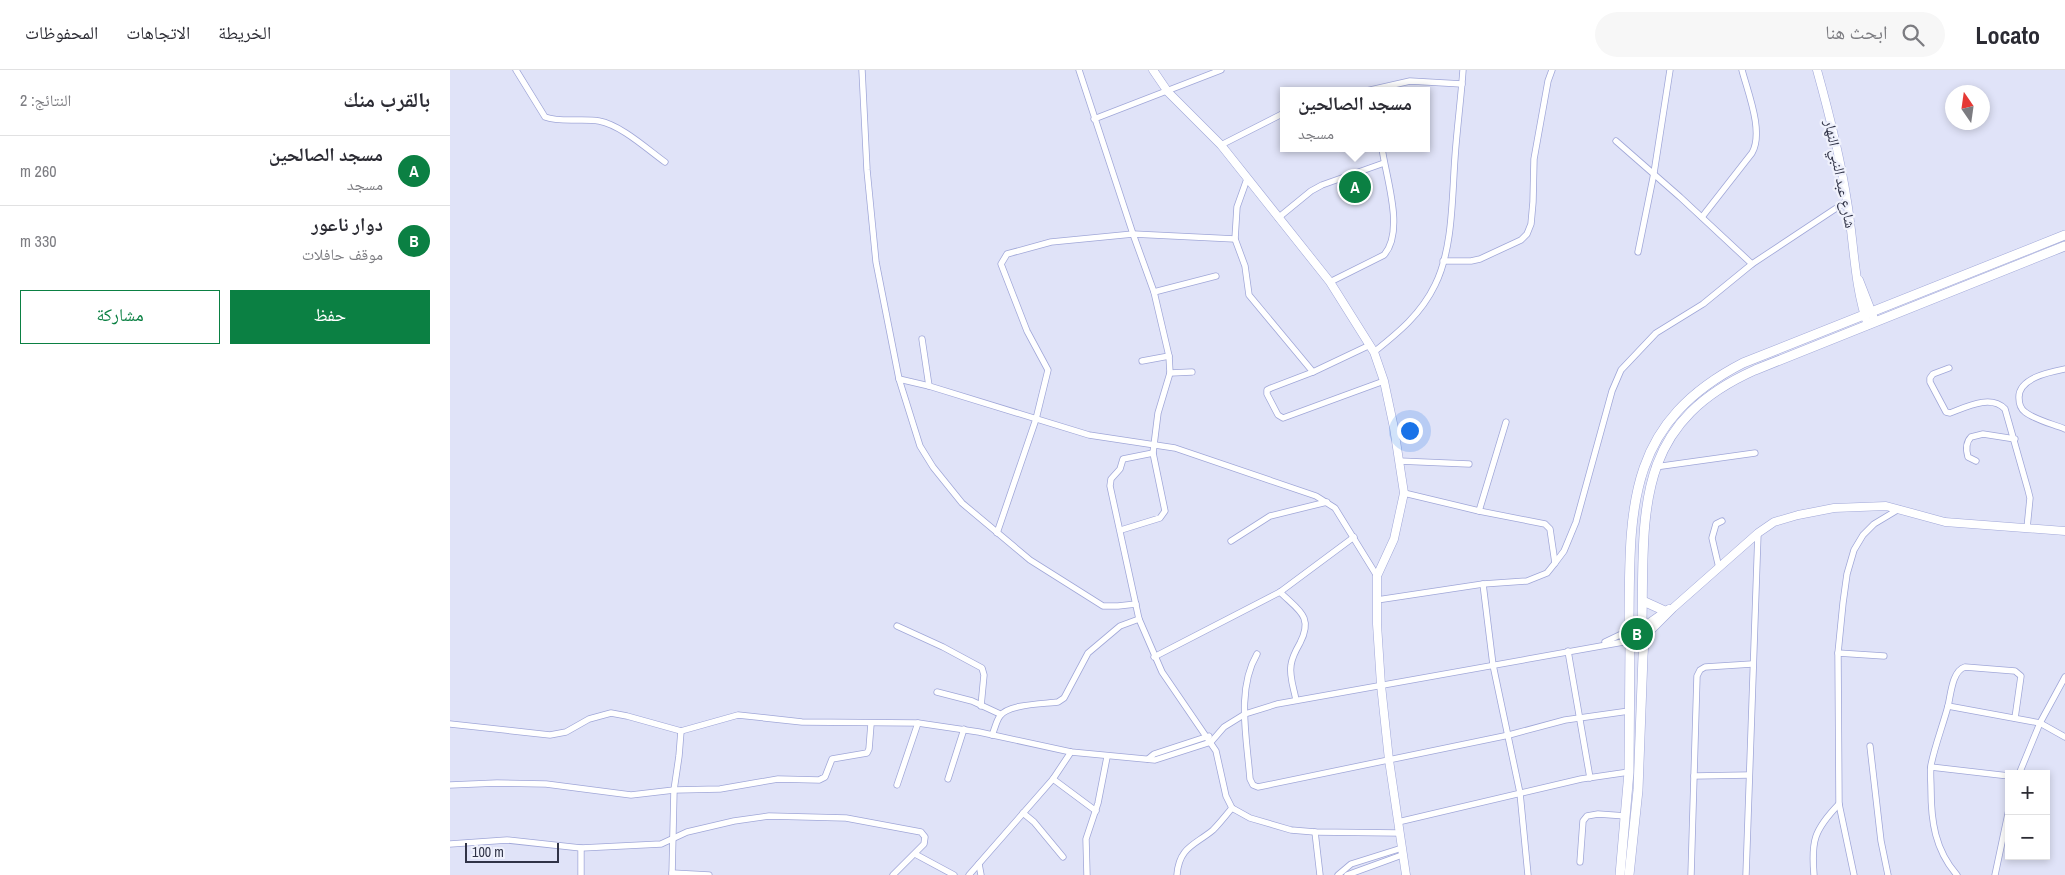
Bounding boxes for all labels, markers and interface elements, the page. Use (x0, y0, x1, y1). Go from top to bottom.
search box (1595, 12, 1945, 57)
text: ابحث هنا (1825, 19, 1887, 45)
text: Locato (1975, 19, 2040, 51)
text: المحفوظات (25, 20, 98, 45)
text: الاتجاهات (126, 20, 190, 45)
text: الخريطة (218, 20, 271, 45)
icon: search (1899, 21, 1927, 49)
text: بالقرب منك (343, 85, 430, 114)
north arrow (1945, 85, 1990, 130)
popup (1280, 87, 1430, 152)
text: النتائج: 2 (20, 89, 71, 111)
text: مسجد الصالحين (1298, 90, 1412, 116)
street label: شارع عبد النبي النهار (1818, 117, 1861, 230)
text: مسجد (1298, 122, 1334, 144)
text: مسجد الصالحين (269, 141, 383, 167)
text: 260 m (20, 160, 56, 182)
text: A (409, 160, 419, 182)
pin: A (1339, 168, 1371, 206)
text: مسجد (347, 173, 383, 195)
text: دوار ناعور (311, 211, 383, 237)
text: 330 m (20, 230, 56, 252)
text: B (409, 230, 419, 252)
text: موقف حافلات (302, 243, 383, 265)
button: مشاركة (20, 290, 220, 344)
button: حفظ (230, 290, 430, 344)
your location (1397, 418, 1423, 444)
pin: B (1621, 615, 1653, 653)
map controls (2005, 770, 2050, 860)
button: + (2005, 770, 2050, 815)
button: − (2005, 815, 2050, 860)
scale bar (465, 840, 559, 863)
text: 100 m (472, 843, 504, 861)

